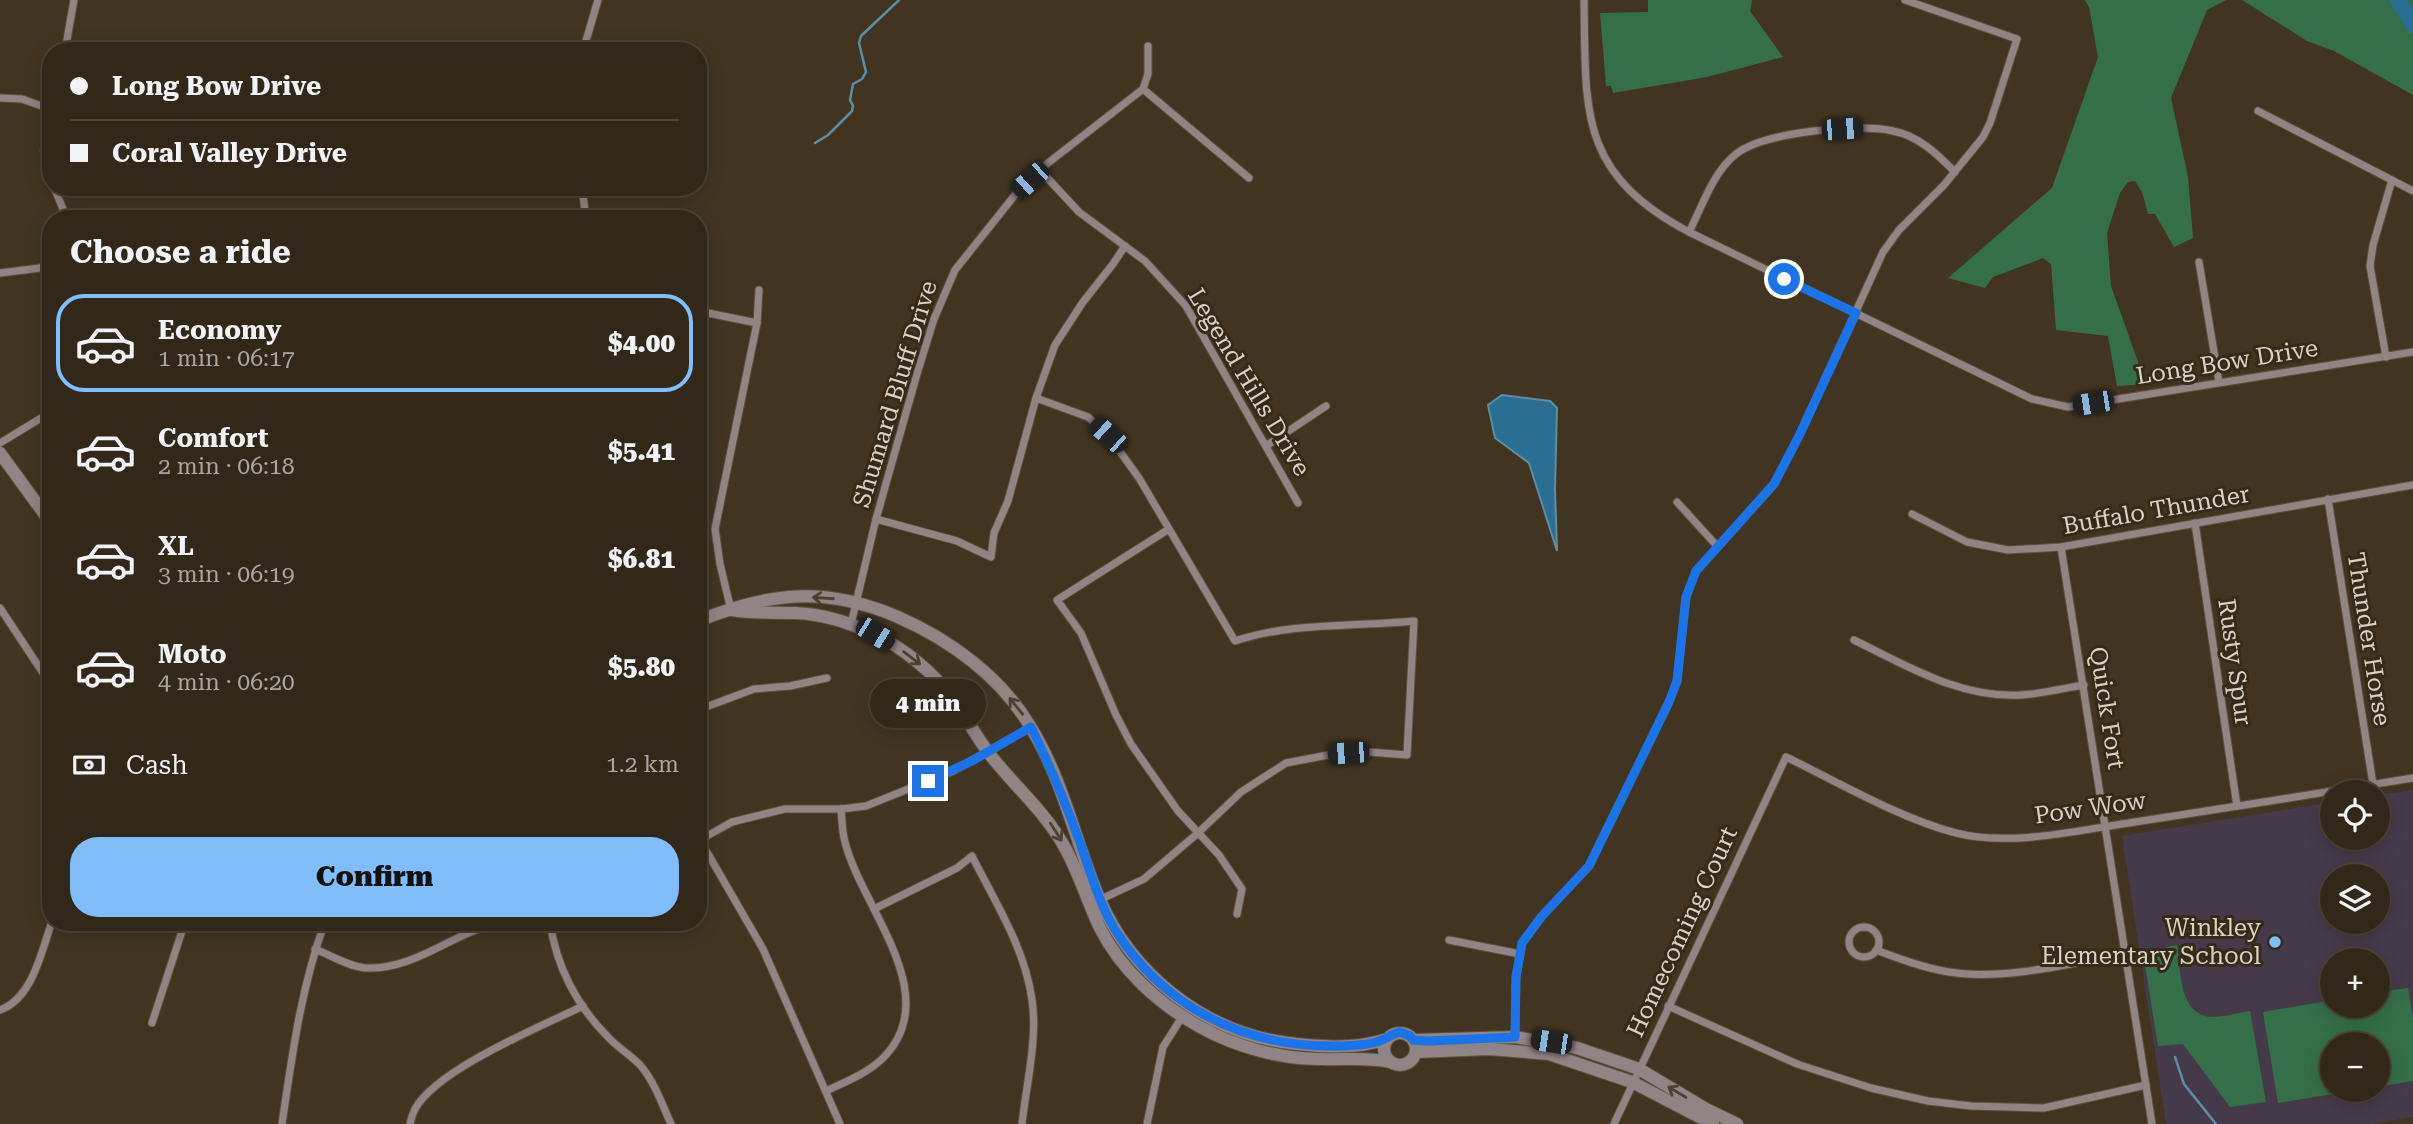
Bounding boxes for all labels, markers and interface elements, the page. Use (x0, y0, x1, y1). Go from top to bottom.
text: Long Bow Drive (112, 71, 321, 101)
car (1821, 117, 1864, 141)
text: Coral Valley Drive (112, 138, 347, 168)
car (1008, 158, 1053, 202)
text: Choose a ride (70, 233, 291, 271)
route start (1768, 263, 1800, 295)
street label: Shumard Bluff Drive (847, 277, 943, 511)
street label: Legend Hills Drive (1182, 283, 1316, 481)
icon: car (74, 312, 137, 375)
text: Economy (158, 315, 281, 345)
text: $4.00 (608, 328, 675, 358)
street label: Long Bow Drive (2134, 334, 2320, 390)
text: 1 min · 06:17 (158, 345, 295, 372)
car (2071, 389, 2116, 417)
car (1086, 413, 1131, 457)
icon: car (74, 420, 137, 483)
text: Comfort (158, 423, 268, 453)
text: $5.41 (608, 436, 675, 466)
text: 2 min · 06:18 (158, 453, 295, 480)
street label: Buffalo Thunder (2060, 480, 2252, 540)
icon: car (74, 528, 137, 591)
text: XL (158, 531, 194, 561)
text: $6.81 (608, 544, 675, 574)
street label: Thunder Horse (2341, 550, 2397, 728)
text: 3 min · 06:19 (158, 561, 295, 588)
one-way arrow (812, 591, 834, 604)
street label: Rusty Spur (2212, 597, 2258, 727)
car (852, 614, 899, 654)
icon: car (74, 636, 137, 699)
text: Moto (158, 639, 227, 669)
street label: Quick Fort (2084, 645, 2131, 771)
one-way arrow (902, 650, 920, 665)
text: $5.80 (608, 652, 675, 682)
text: 4 min · 06:20 (158, 669, 295, 696)
callout: 4 min (870, 680, 986, 728)
text: 4 min (896, 690, 960, 717)
one-way arrow (1008, 697, 1023, 715)
car (1327, 741, 1370, 765)
icon: cash (70, 746, 108, 784)
text: Cash (126, 750, 188, 780)
text: 1.2 km (606, 751, 679, 778)
route end (912, 765, 944, 797)
map controls (2320, 780, 2390, 1102)
button: locate (2320, 780, 2390, 850)
street label: Pow Wow (2032, 786, 2148, 830)
one-way arrow (1049, 822, 1063, 842)
street label: Homecoming Court (1621, 822, 1743, 1042)
button: Confirm (70, 837, 679, 917)
button: layers (2320, 864, 2390, 934)
place label: Winkley Elementary School (2041, 914, 2262, 970)
marker: Winkley Elementary School (2267, 934, 2283, 950)
button: + (2320, 948, 2390, 1018)
car (1529, 1028, 1574, 1056)
button: − (2320, 1032, 2390, 1102)
one-way arrow (1668, 1084, 1688, 1098)

